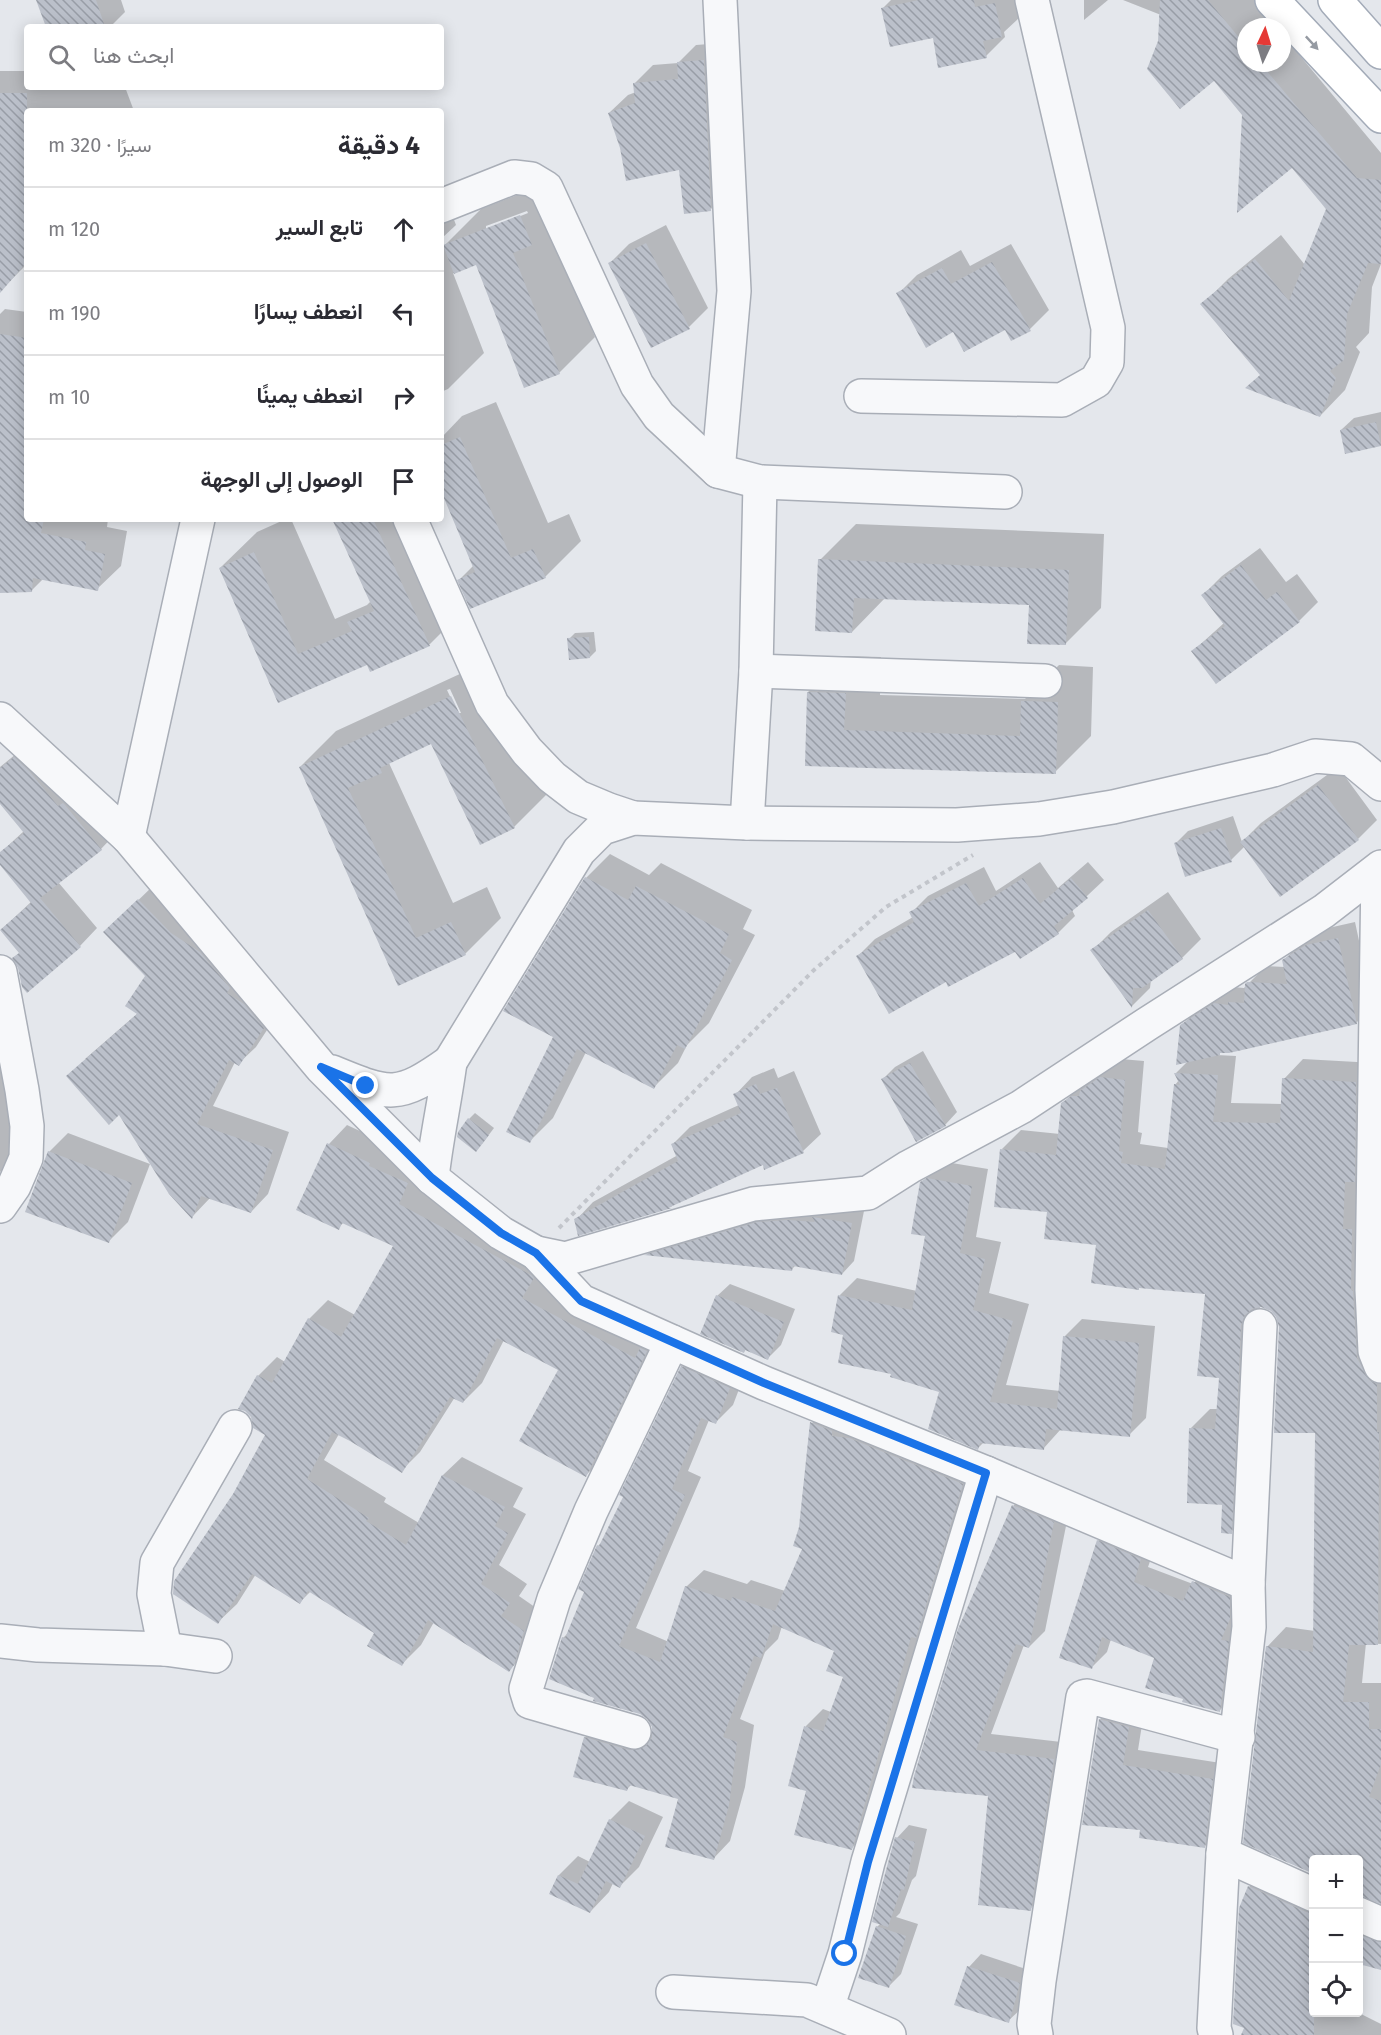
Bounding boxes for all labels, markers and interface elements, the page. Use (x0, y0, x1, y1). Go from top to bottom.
north arrow (1237, 18, 1291, 72)
search box (24, 24, 444, 90)
one-way arrow (1305, 35, 1319, 50)
icon: search (45, 41, 78, 74)
text: ابحث هنا (93, 42, 174, 69)
text: 4 دقيقة (338, 130, 420, 161)
text: سيرًا · 320 m (48, 133, 151, 157)
icon: ahead (387, 213, 420, 246)
text: تابع السير (276, 214, 363, 241)
text: 120 m (48, 217, 100, 241)
icon: left (387, 297, 420, 330)
text: انعطف يسارًا (254, 298, 363, 325)
text: 190 m (48, 301, 101, 325)
icon: right (387, 381, 420, 414)
text: انعطف يمينًا (256, 382, 363, 409)
text: 10 m (48, 385, 90, 409)
icon: arrive (387, 465, 420, 498)
text: الوصول إلى الوجهة (200, 466, 363, 493)
route end (352, 1072, 378, 1098)
map controls (1309, 1855, 1363, 2017)
button: + (1309, 1855, 1363, 1909)
button: − (1309, 1909, 1363, 1963)
route start (831, 1940, 857, 1966)
button: locate (1309, 1963, 1363, 2017)

